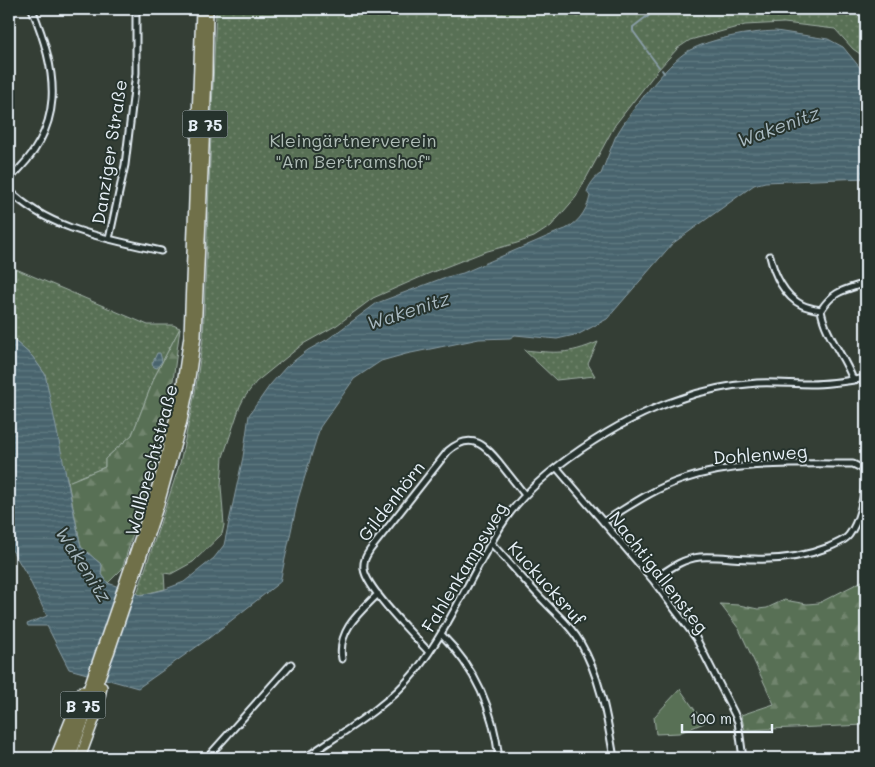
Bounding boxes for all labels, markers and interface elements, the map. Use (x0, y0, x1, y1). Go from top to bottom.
street label: Danziger Straße (86, 78, 132, 226)
water label: Wakenitz (733, 99, 823, 152)
road number: B 75 (182, 110, 228, 138)
park label: Kleingärtnerverein "Am Bertramshof" (269, 128, 437, 173)
water label: Wakenitz (363, 285, 453, 335)
street label: Wallbrechtstraße (119, 382, 183, 538)
street label: Dohlenweg (712, 439, 808, 469)
street label: Gildenhörn (352, 456, 430, 546)
street label: Fahlenkampsweg (416, 498, 512, 636)
street label: Nachtigallensteg (604, 506, 714, 638)
water label: Wakenitz (50, 521, 118, 607)
street label: Kuckucksruf (503, 536, 592, 631)
road number: B 75 (61, 692, 106, 718)
scale bar (682, 702, 772, 734)
text: 100 m (690, 708, 732, 728)

